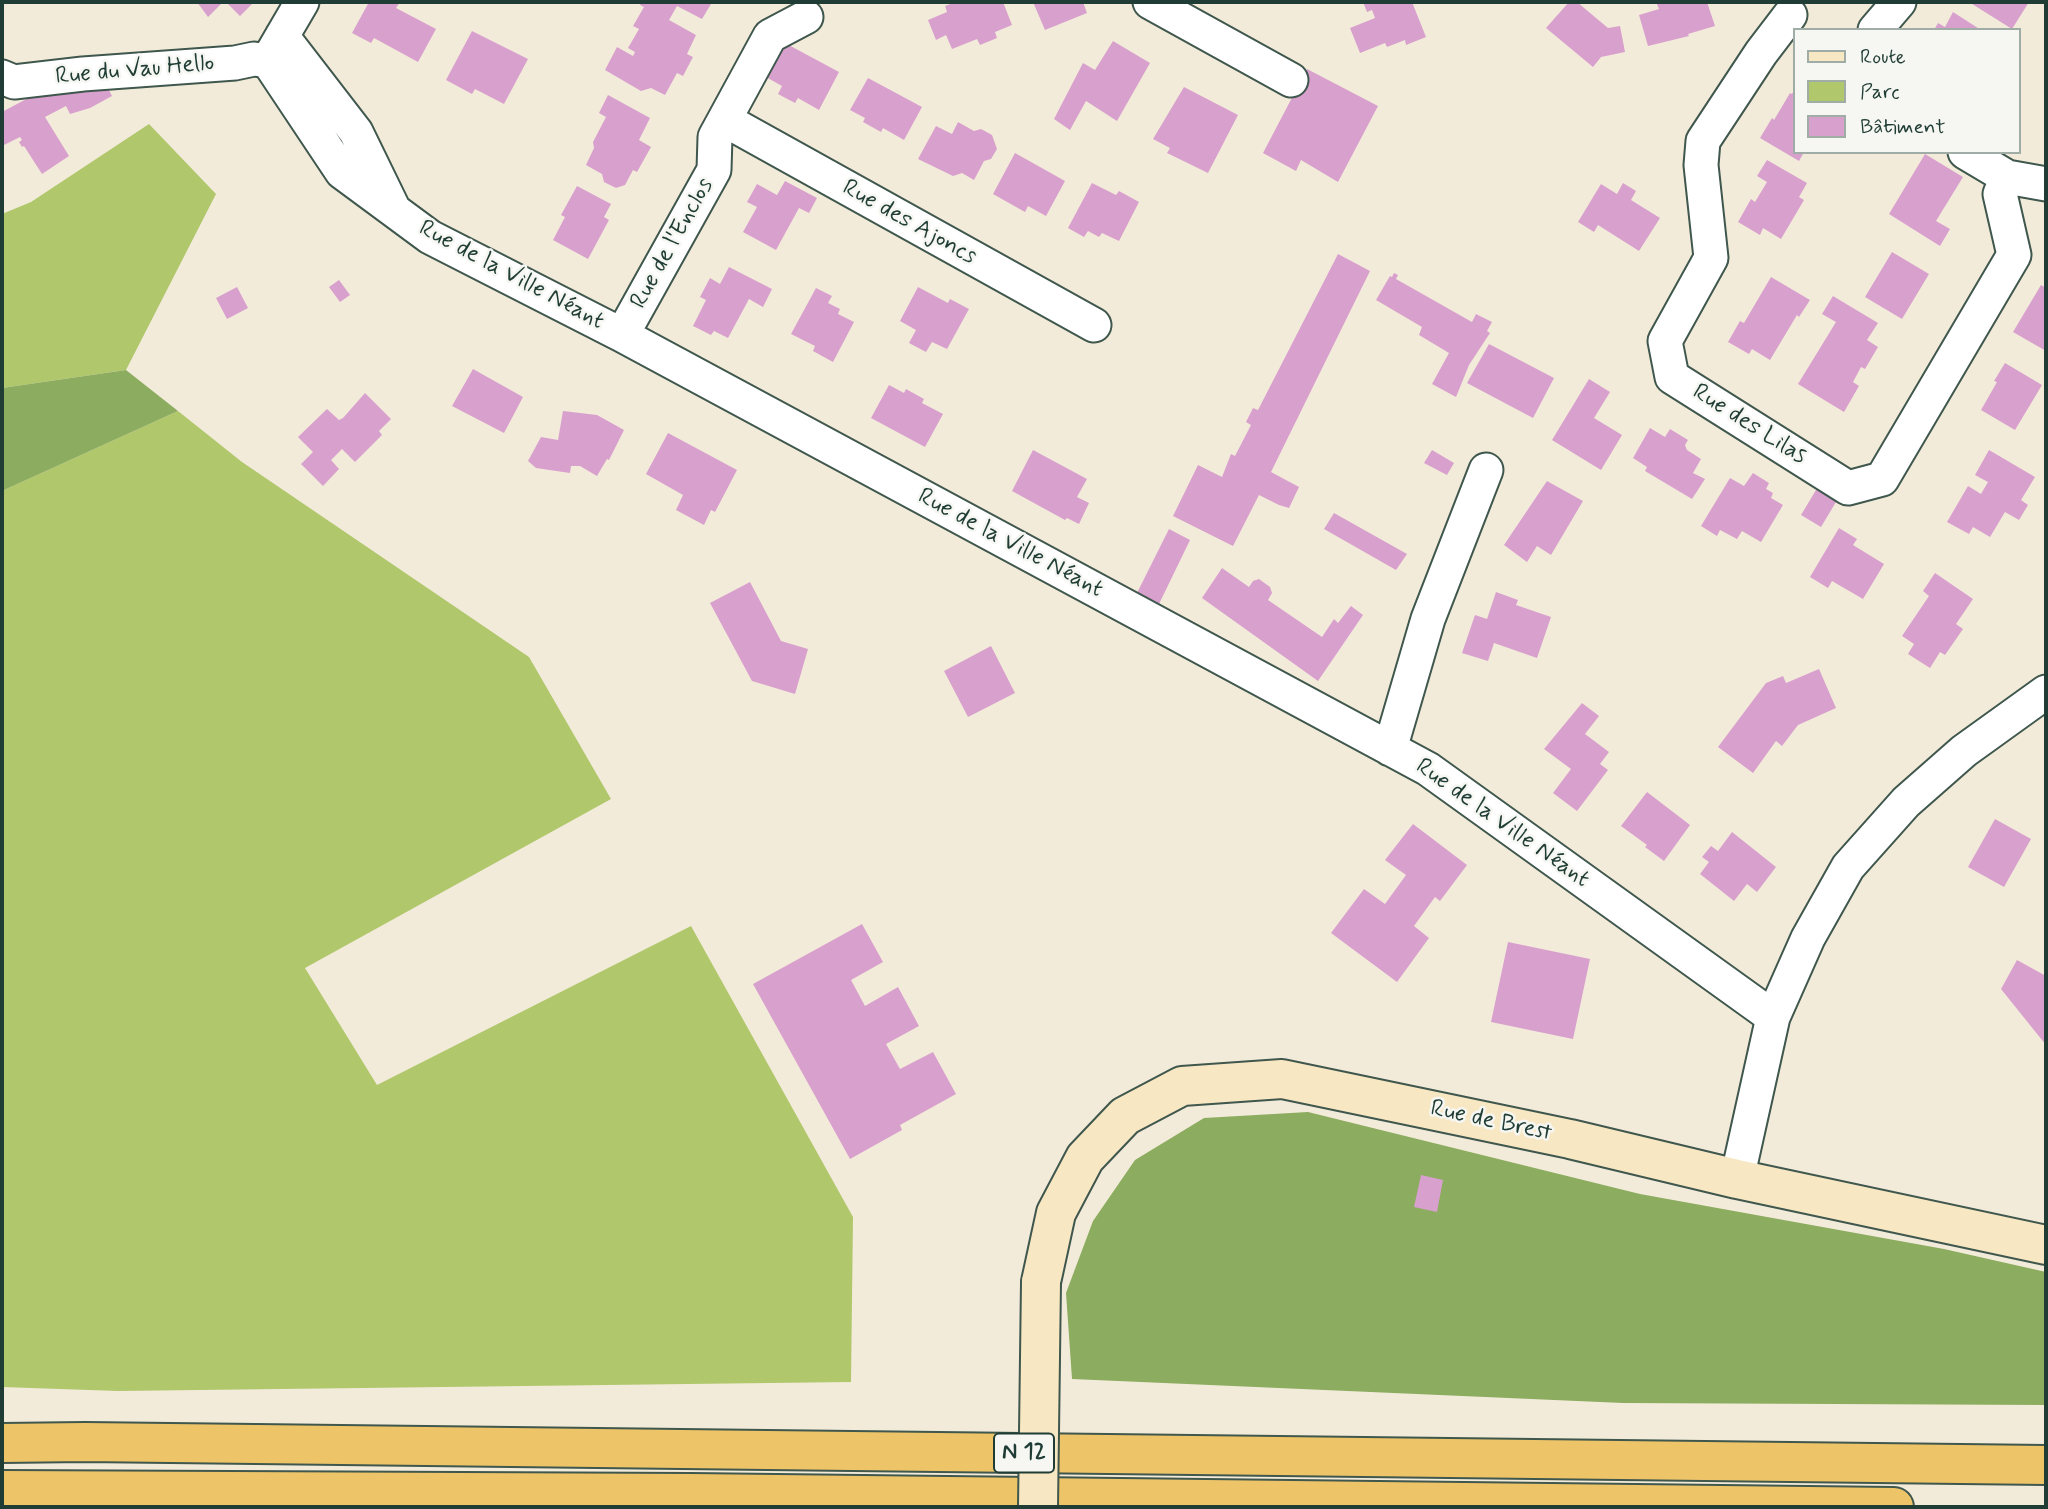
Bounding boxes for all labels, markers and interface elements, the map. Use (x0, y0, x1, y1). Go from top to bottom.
legend (1792, 28, 2020, 154)
text: Route (1860, 43, 1906, 71)
street label: Rue du Vau Hello (54, 50, 216, 92)
text: Parc (1860, 78, 1900, 106)
text: Bâtiment (1860, 113, 1945, 141)
street label: Rue de l'Enclos (625, 174, 721, 314)
street label: Rue des Ajoncs (837, 174, 981, 272)
street label: Rue de la Ville Néant (413, 215, 609, 337)
street label: Rue des Lilas (1687, 379, 1811, 471)
street label: Rue de la Ville Néant (912, 483, 1108, 605)
street label: Rue de la Ville Néant (1409, 753, 1595, 895)
street label: Rue de Brest (1428, 1095, 1554, 1149)
road number: N 12 (994, 1434, 1054, 1472)

